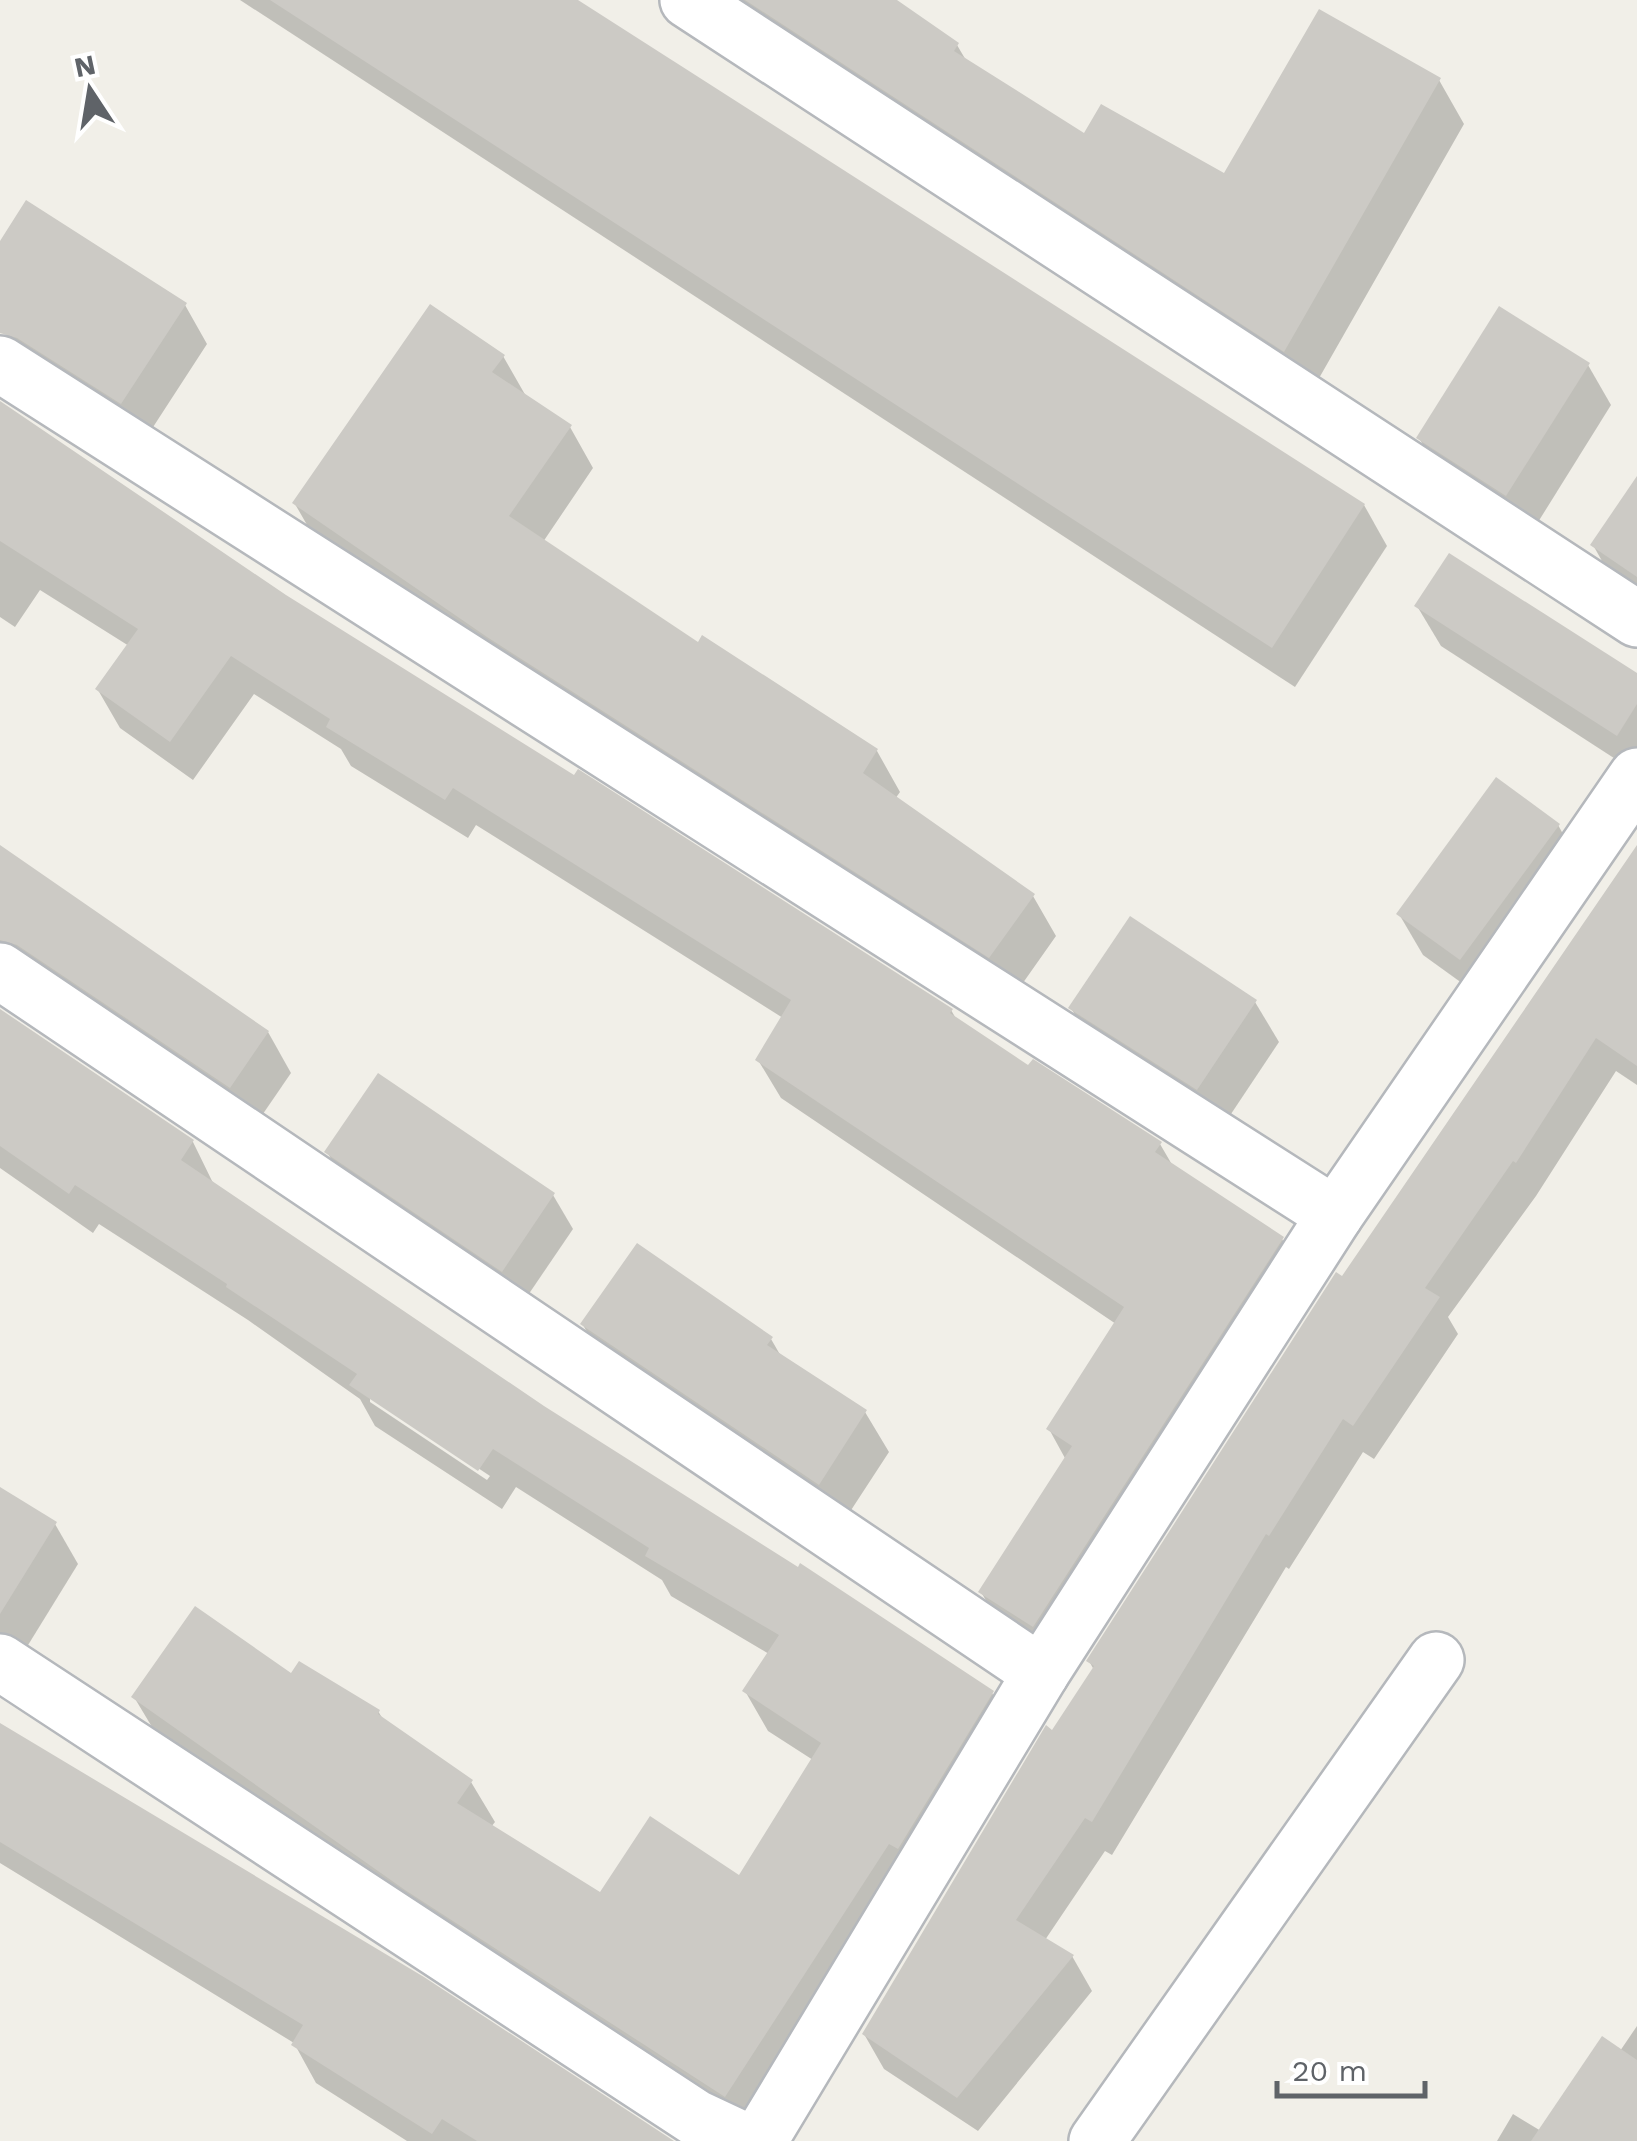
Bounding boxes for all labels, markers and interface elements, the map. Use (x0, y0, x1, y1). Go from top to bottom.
north arrow (40, 40, 140, 140)
text: N (71, 48, 98, 84)
scale bar (1277, 2036, 1424, 2098)
text: 20 m (1292, 2053, 1367, 2088)

